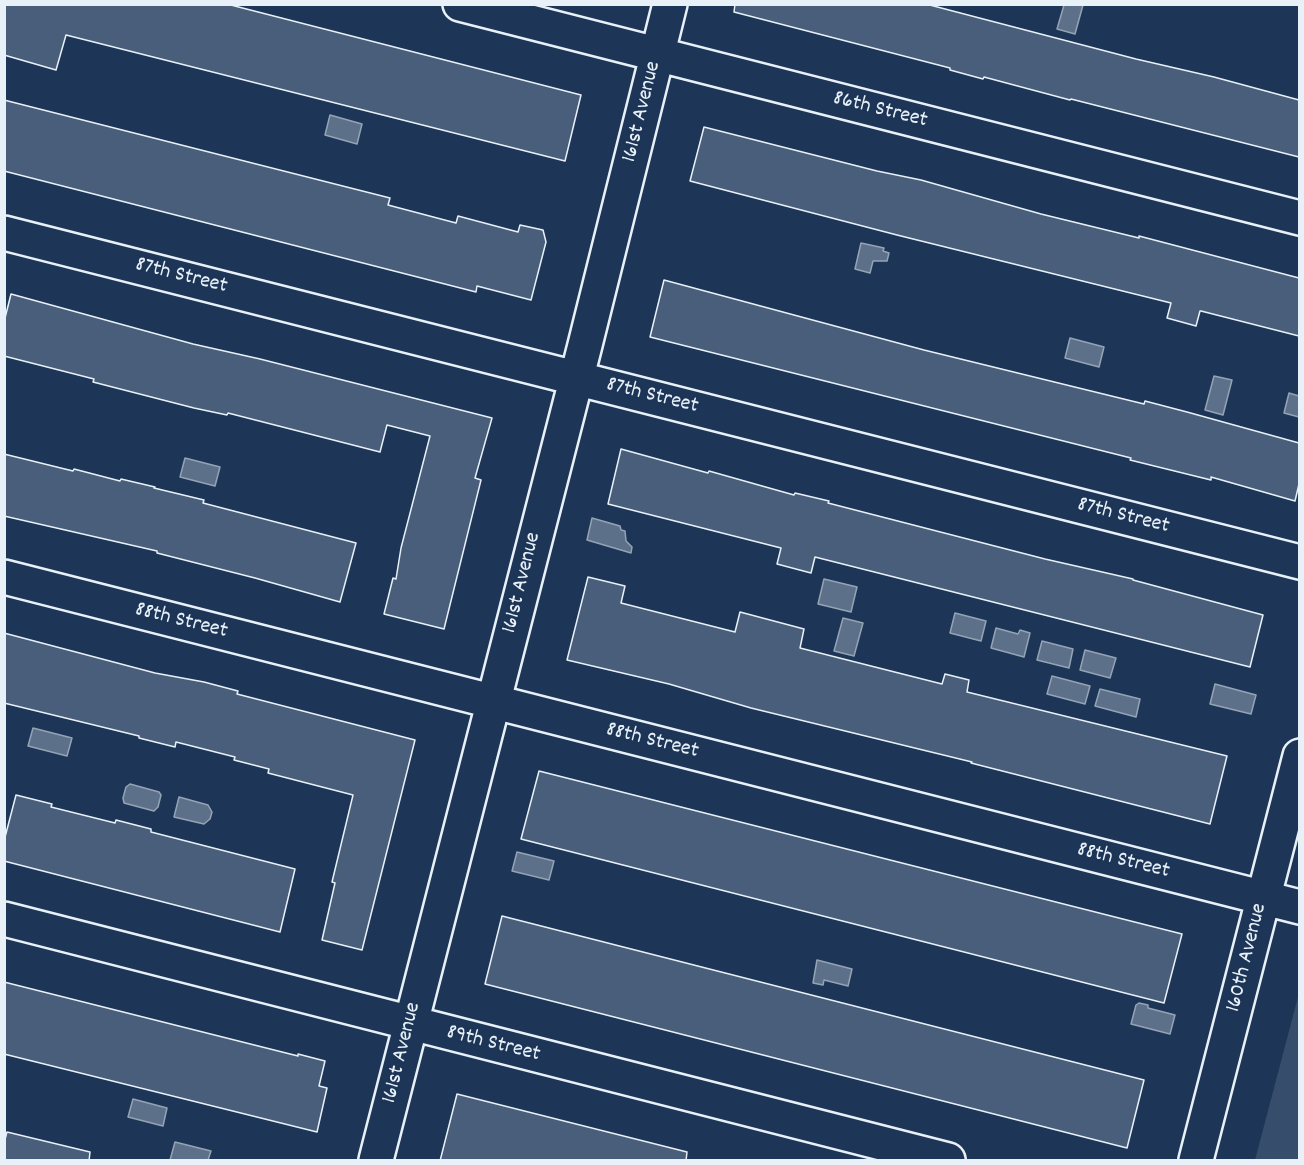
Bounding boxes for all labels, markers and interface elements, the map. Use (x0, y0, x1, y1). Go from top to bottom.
street label: 161st Avenue (618, 59, 668, 165)
street label: 86th Street (830, 87, 930, 135)
street label: 87th Street (132, 253, 230, 301)
street label: 87th Street (603, 373, 701, 421)
street label: 87th Street (1074, 493, 1172, 541)
street label: 161st Avenue (498, 530, 548, 636)
street label: 88th Street (132, 598, 230, 646)
street label: 88th Street (603, 718, 701, 766)
street label: 88th Street (1074, 838, 1172, 886)
street label: 160th Avenue (1222, 901, 1274, 1015)
street label: 161st Avenue (378, 1000, 428, 1106)
street label: 89th Street (443, 1021, 543, 1069)

